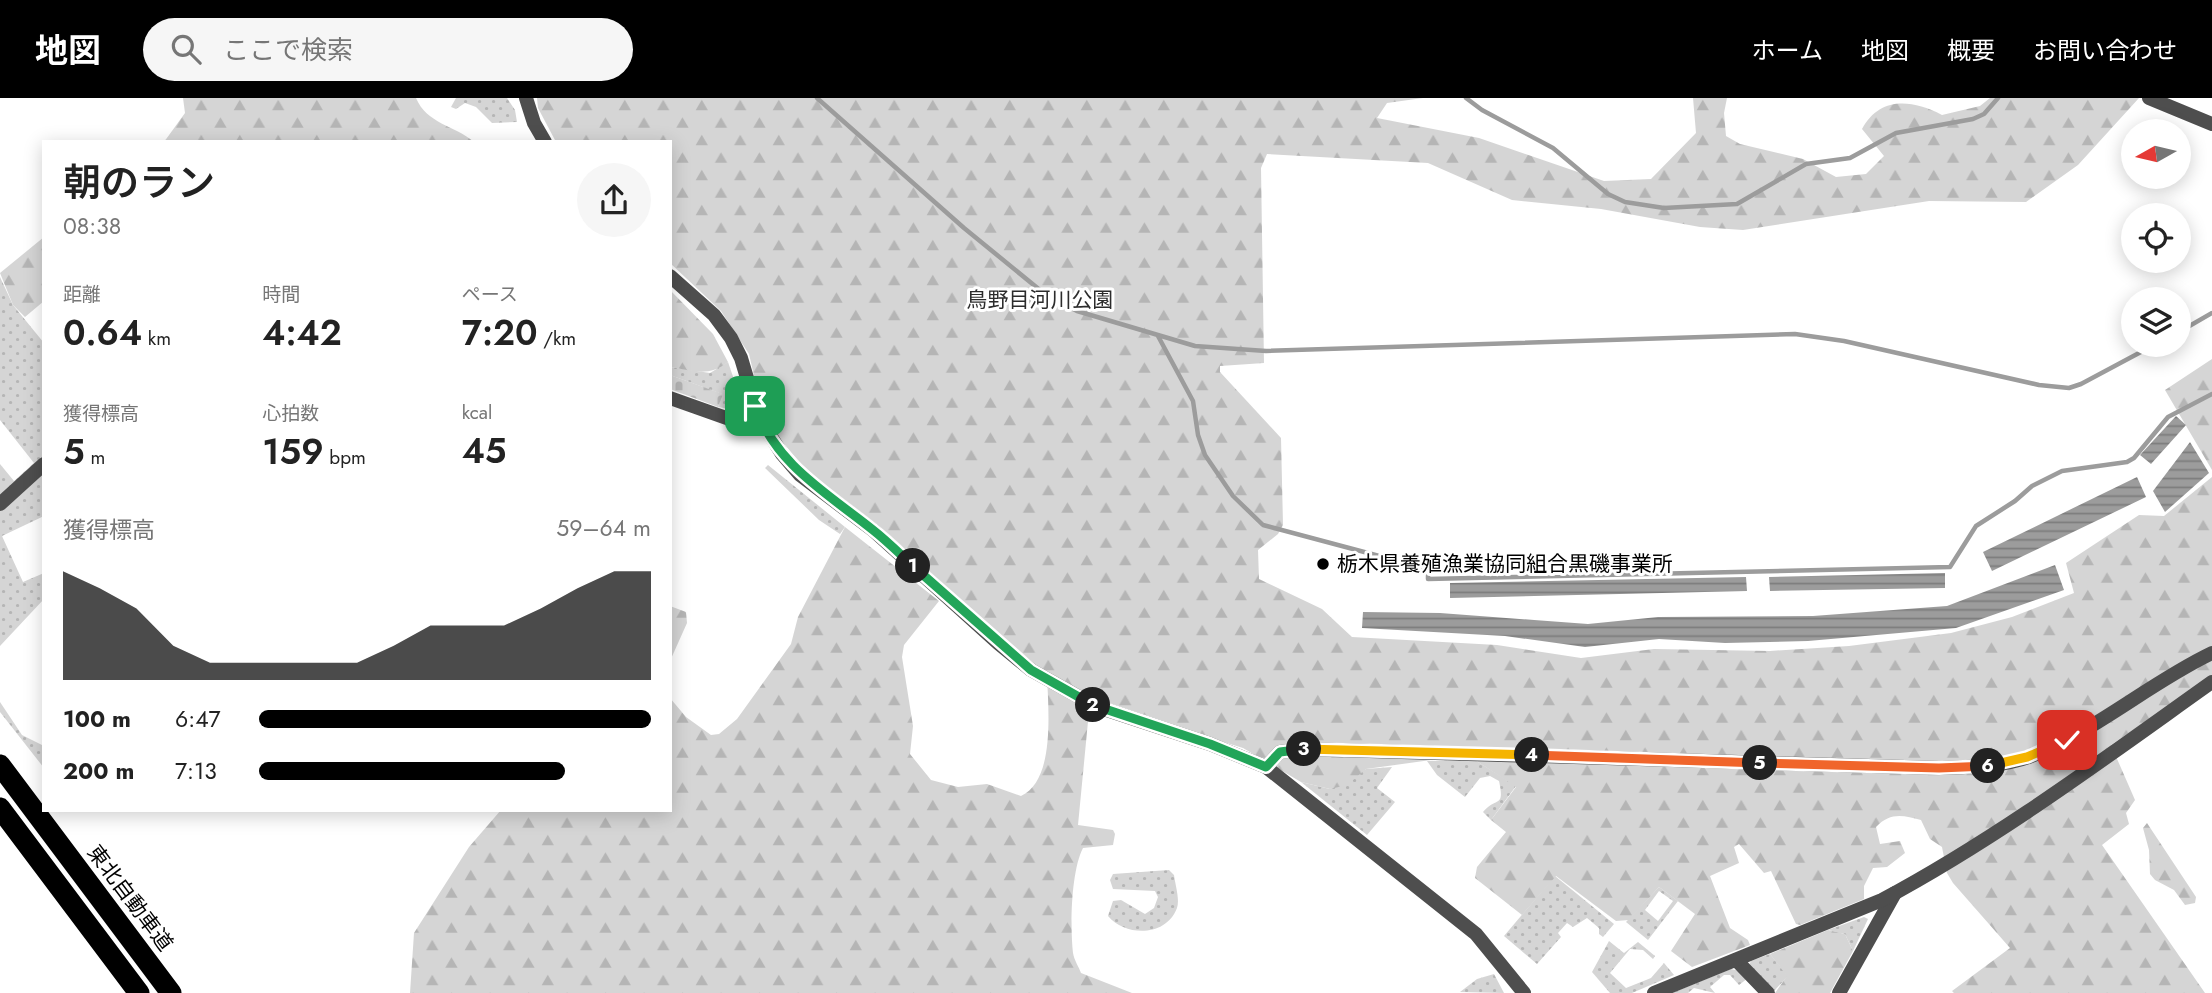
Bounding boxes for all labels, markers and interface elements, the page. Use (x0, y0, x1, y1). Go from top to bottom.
search box (143, 18, 633, 81)
text: 地図 (35, 27, 101, 74)
icon: search (167, 30, 205, 68)
text: ここで検索 (223, 31, 353, 69)
text: ホーム (1752, 33, 1823, 68)
text: 地図 (1861, 33, 1909, 68)
text: 概要 (1947, 33, 1995, 68)
text: お問い合わせ (2033, 33, 2177, 68)
north arrow (2121, 119, 2191, 189)
map controls (2121, 119, 2191, 357)
text: 朝のラン (63, 155, 215, 210)
button: share (577, 163, 651, 237)
button: locate (2121, 203, 2191, 273)
text: 08:38 (63, 209, 121, 243)
text: 距離 (63, 281, 101, 308)
text: 時間 (262, 281, 300, 308)
text: ペース (462, 281, 518, 308)
park label: 鳥野目河川公園 (967, 285, 1114, 315)
button: layers (2121, 287, 2191, 357)
text: 0.64 (63, 308, 142, 358)
text: 4:42 (262, 308, 342, 358)
text: 7:20 (462, 308, 537, 358)
text: km (142, 325, 171, 352)
text: /km (537, 325, 576, 352)
pin (725, 376, 785, 436)
icon: arrive (736, 387, 774, 425)
text: kcal (462, 399, 492, 426)
text: 獲得標高 (63, 400, 139, 427)
text: 心拍数 (262, 400, 319, 427)
text: 45 (462, 426, 507, 476)
text: 5 (63, 427, 85, 477)
text: 159 (262, 427, 324, 477)
text: m (85, 444, 105, 471)
text: bpm (324, 444, 366, 471)
text: 59–64 m (556, 511, 651, 545)
text: 獲得標高 (63, 513, 155, 547)
pin: 1 (895, 548, 930, 584)
place label: 栃木県養殖漁業協同組合黒磯事業所 (1337, 549, 1673, 579)
text: 1 (908, 552, 917, 579)
marker: 栃木県養殖漁業協同組合黒磯事業所 (1315, 556, 1331, 572)
pin: 2 (1076, 688, 1110, 722)
text: 2 (1086, 691, 1099, 718)
text: 100 m (63, 702, 131, 736)
text: 6:47 (175, 702, 221, 736)
pin (2037, 710, 2097, 770)
icon: check (2048, 721, 2086, 759)
pin: 3 (1286, 732, 1322, 766)
text: 3 (1298, 735, 1309, 762)
pin: 4 (1514, 738, 1550, 772)
text: 4 (1525, 741, 1538, 768)
pin: 5 (1742, 746, 1778, 780)
pin: 6 (1970, 748, 2006, 784)
text: 5 (1753, 749, 1766, 776)
text: 6 (1981, 752, 1994, 779)
text: 200 m (63, 754, 134, 788)
text: 7:13 (175, 754, 217, 788)
street label: 東北自動車道 (80, 839, 180, 957)

